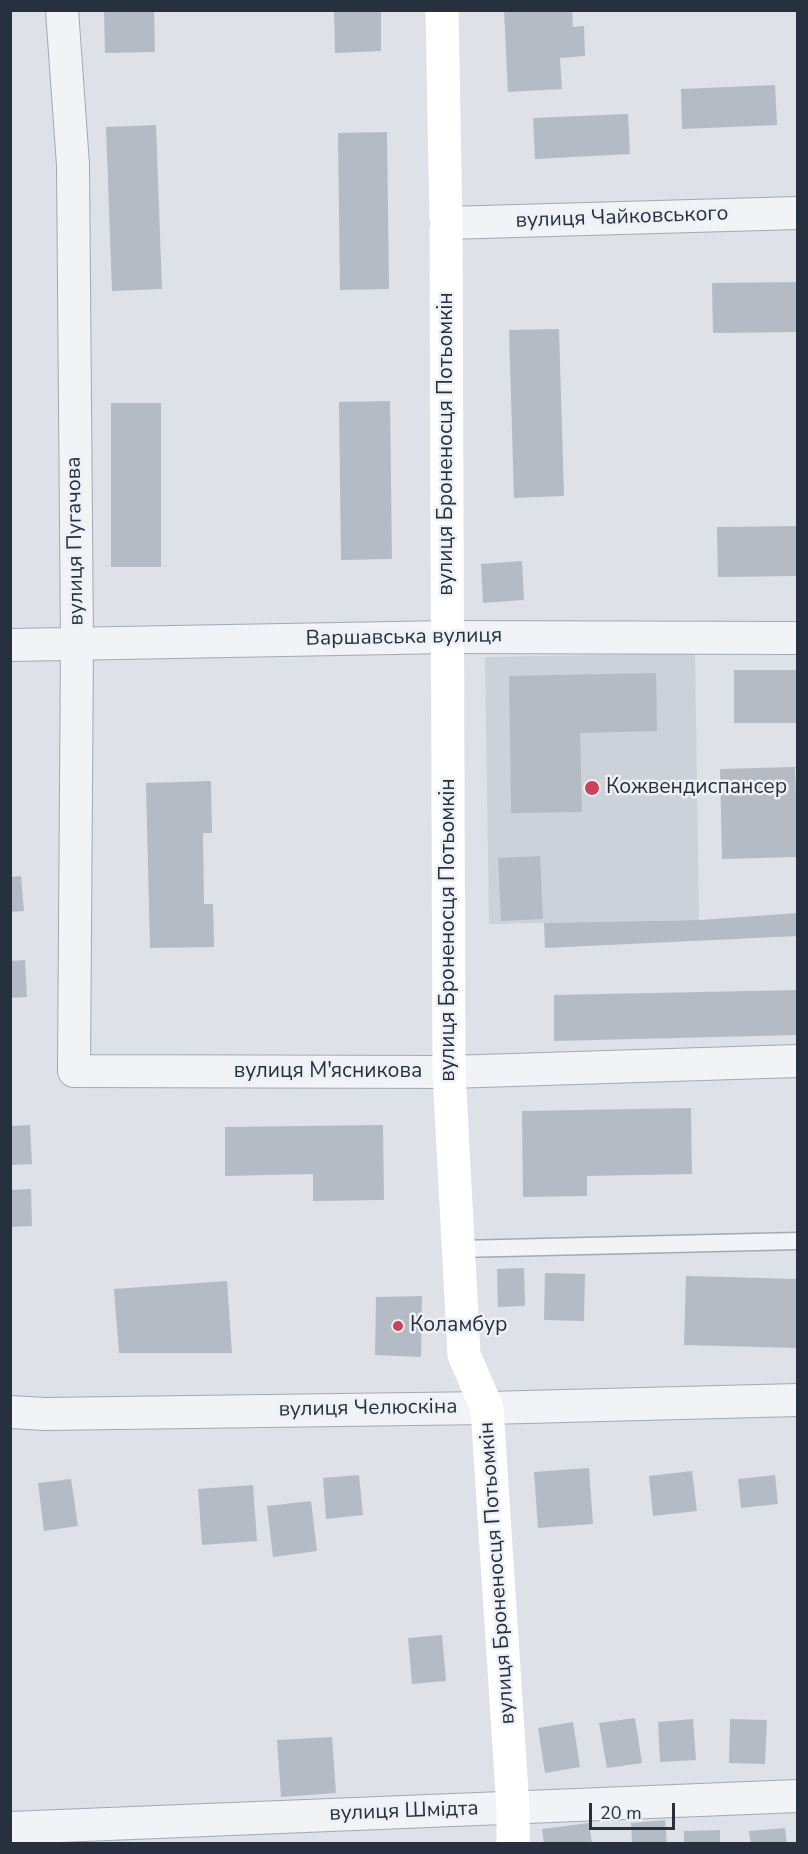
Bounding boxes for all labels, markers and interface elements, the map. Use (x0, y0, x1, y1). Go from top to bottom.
street label: вулиця Чайковського (515, 202, 729, 234)
street label: вулиця Броненосця Потьомкін (434, 292, 460, 596)
street label: вулиця Пугачова (62, 456, 90, 626)
street label: Варшавська вулиця (306, 624, 502, 652)
place label: Кожвендиспансер (606, 775, 787, 801)
street label: вулиця Броненосця Потьомкін (436, 778, 462, 1082)
marker: Кожвендиспансер (583, 779, 601, 797)
street label: вулиця М'ясникова (234, 1059, 422, 1085)
place label: Коламбур (410, 1313, 507, 1339)
marker: Коламбур (391, 1319, 405, 1333)
street label: вулиця Челюскіна (278, 1395, 458, 1423)
street label: вулиця Броненосця Потьомкін (475, 1421, 521, 1725)
scale bar (592, 1791, 678, 1829)
street label: вулиця Шмідта (329, 1797, 479, 1827)
text: 20 m (600, 1801, 642, 1825)

